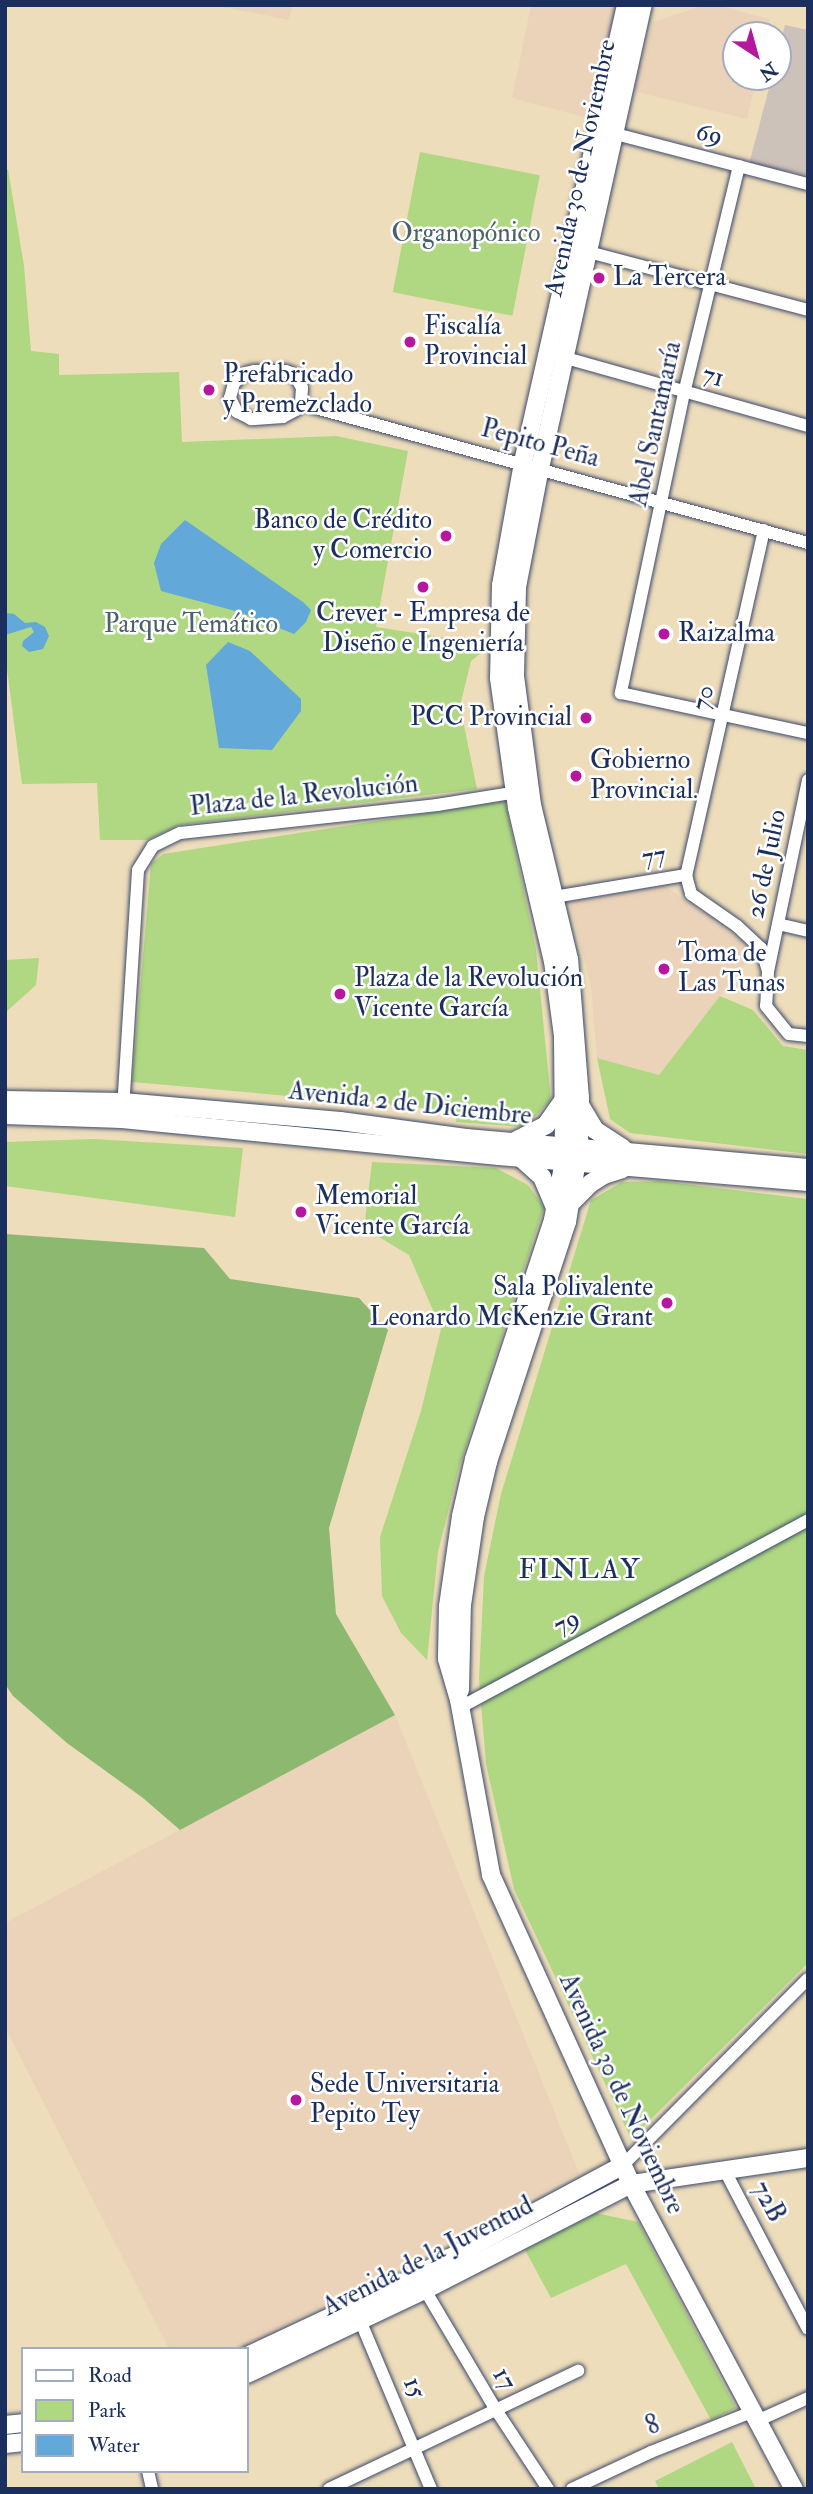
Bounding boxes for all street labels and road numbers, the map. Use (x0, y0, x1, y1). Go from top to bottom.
street label: Avenida 30 de Noviembre (539, 37, 623, 299)
street label: 69 (692, 117, 726, 153)
street label: Abel Santamaría (623, 339, 689, 509)
street label: 71 (699, 359, 727, 395)
street label: Pepito Peña (478, 413, 602, 475)
street label: 70 (686, 682, 722, 714)
street label: Plaza de la Revolución (188, 769, 420, 823)
street label: 26 de Julio (740, 807, 794, 921)
street label: 77 (640, 840, 668, 874)
street label: Avenida 2 de Diciembre (287, 1076, 533, 1132)
street label: 79 (549, 1603, 585, 1643)
street label: Avenida 30 de Noviembre (552, 1969, 690, 2219)
street label: 72B (744, 2176, 792, 2228)
street label: Avenida de la Juventud (318, 2190, 538, 2324)
street label: 17 (485, 2362, 523, 2396)
street label: 15 (396, 2372, 432, 2404)
street label: 8 (641, 2409, 665, 2443)

